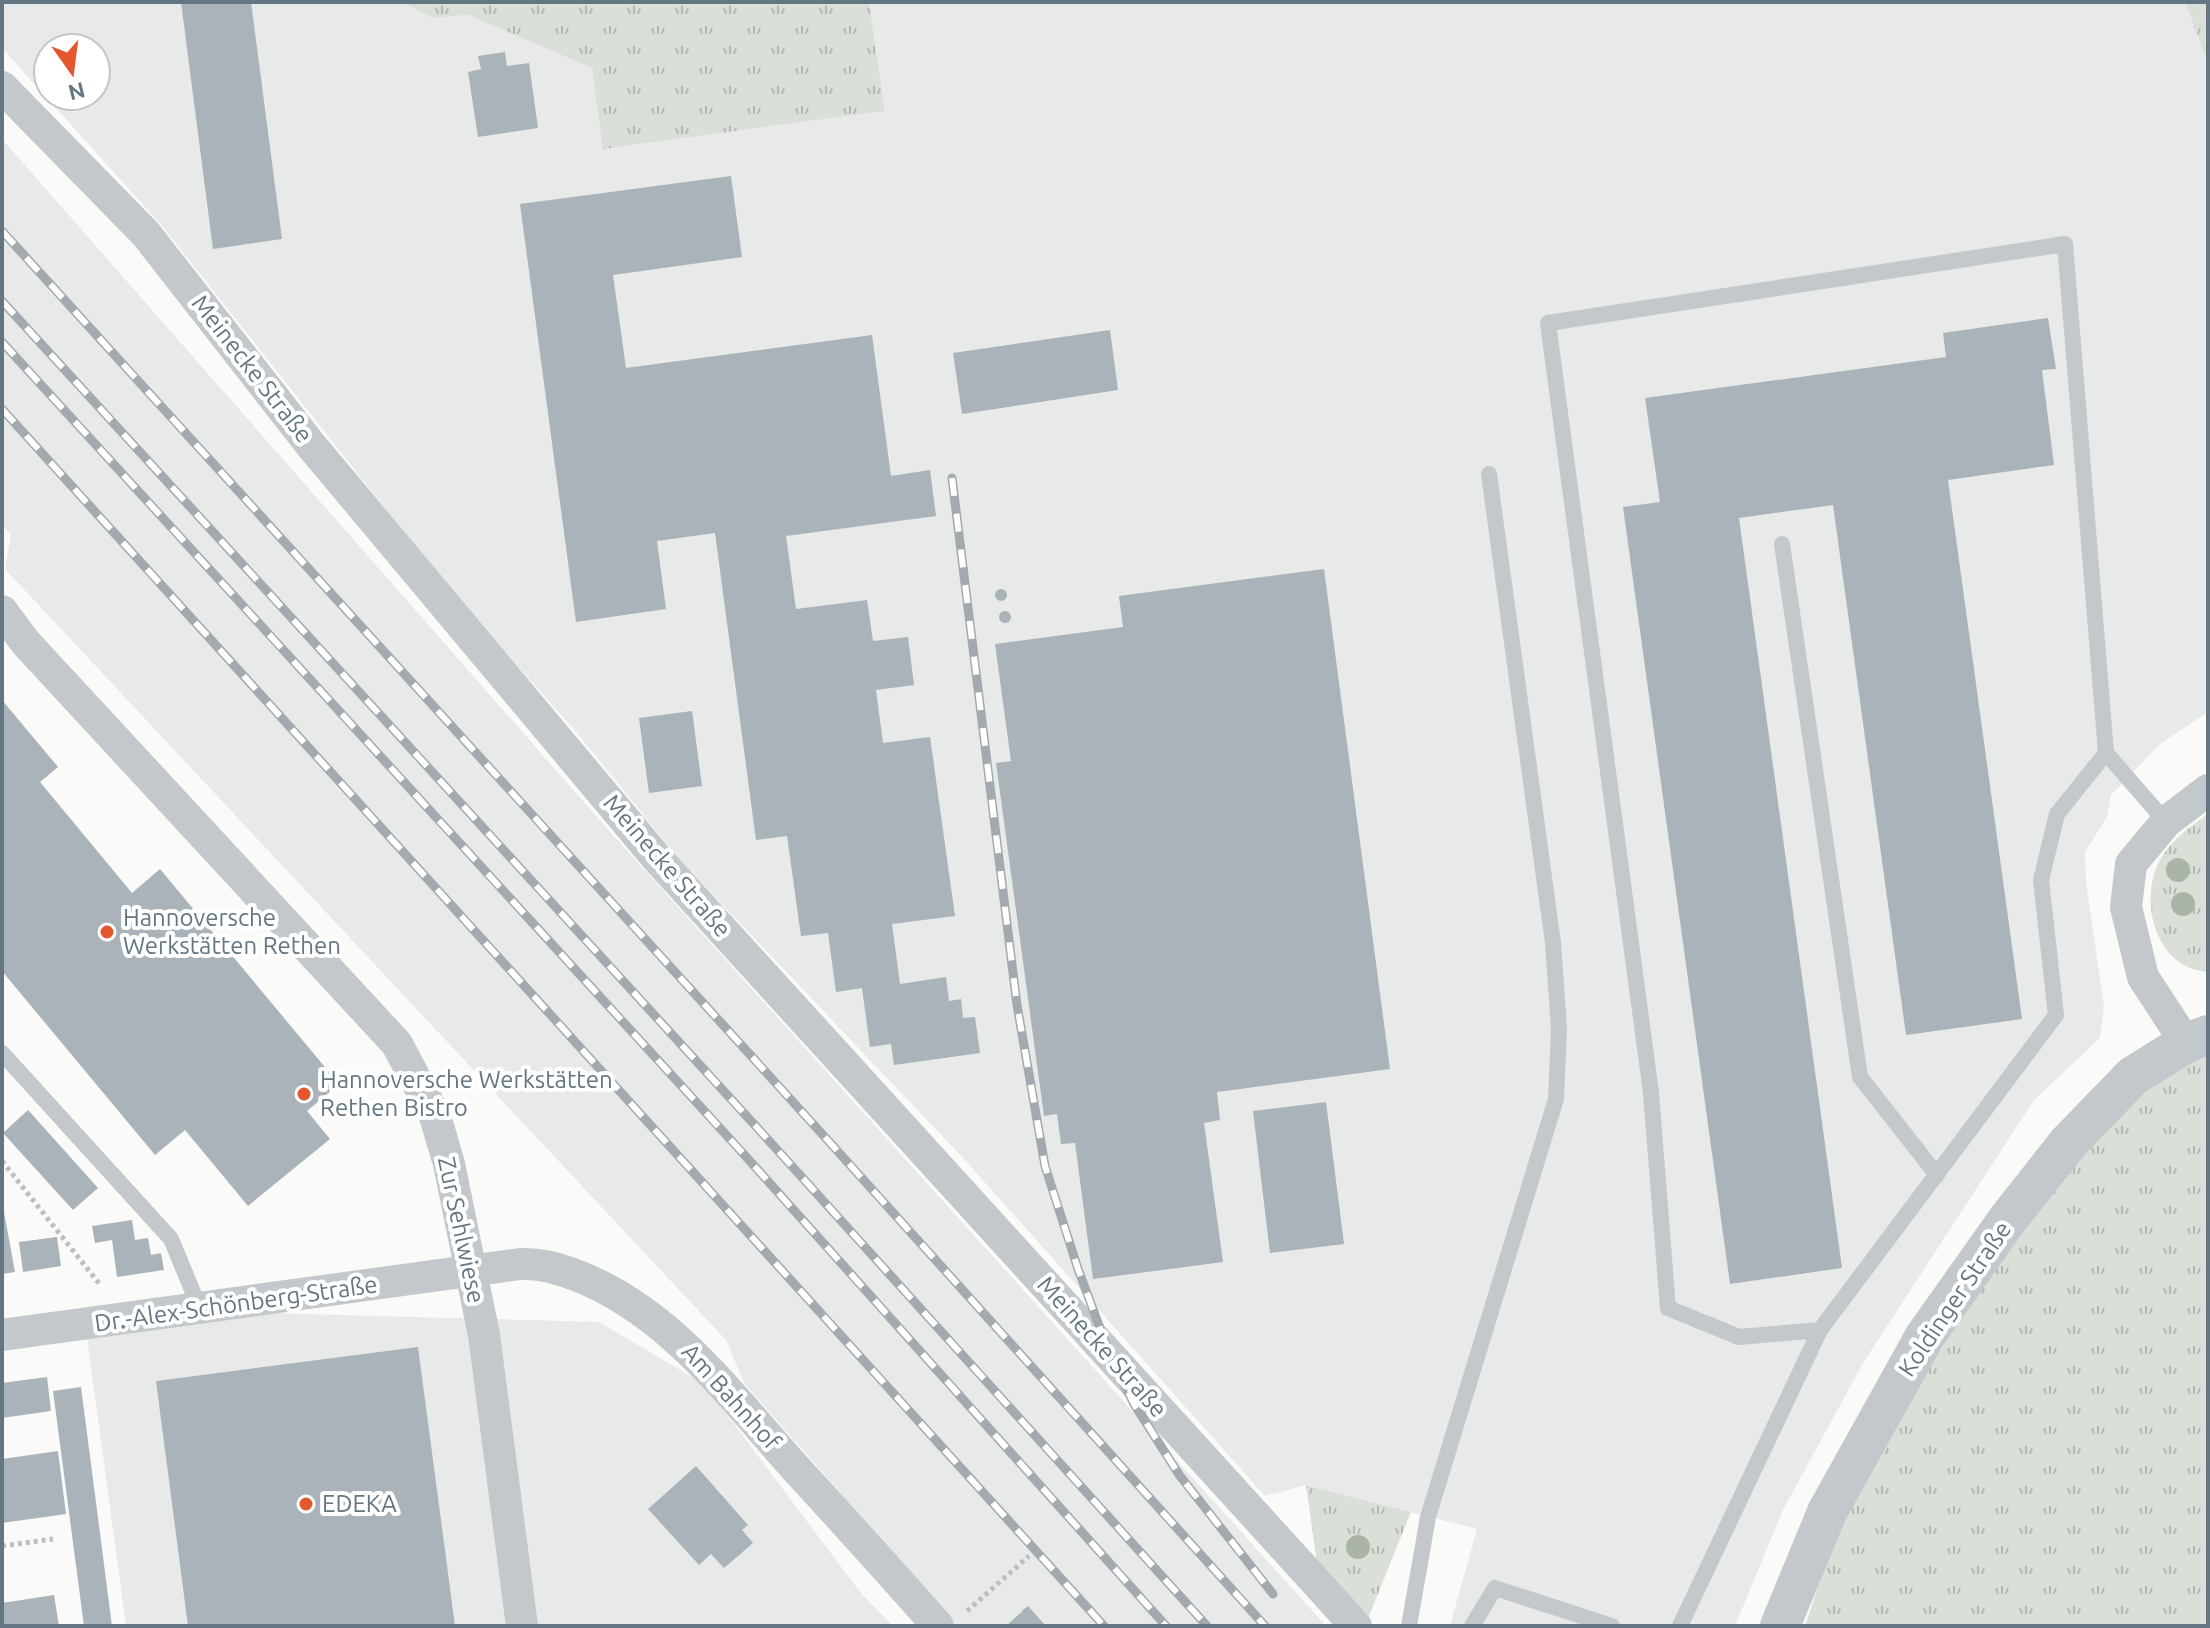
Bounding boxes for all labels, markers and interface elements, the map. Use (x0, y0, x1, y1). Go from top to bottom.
north arrow (32, 32, 112, 112)
text: N (66, 78, 88, 106)
street label: Meinecke Straße (186, 290, 318, 448)
street label: Meinecke Straße (598, 789, 736, 942)
place label: Hannoversche Werkstätten Rethen (123, 904, 341, 959)
marker: Hannoversche Werkstätten Rethen (98, 923, 116, 941)
place label: Hannoversche Werkstätten Rethen Bistro (320, 1066, 613, 1121)
marker: Hannoversche Werkstätten Rethen Bistro (295, 1085, 313, 1103)
street label: Zur Sehlwiese (433, 1154, 490, 1306)
street label: Koldinger Straße (1893, 1216, 2016, 1381)
street label: Dr.-Alex-Schönberg-Straße (93, 1270, 379, 1337)
street label: Meinecke Straße (1032, 1271, 1173, 1422)
street label: Am Bahnhof (677, 1338, 787, 1456)
place label: EDEKA (322, 1490, 397, 1517)
marker: EDEKA (297, 1495, 315, 1513)

